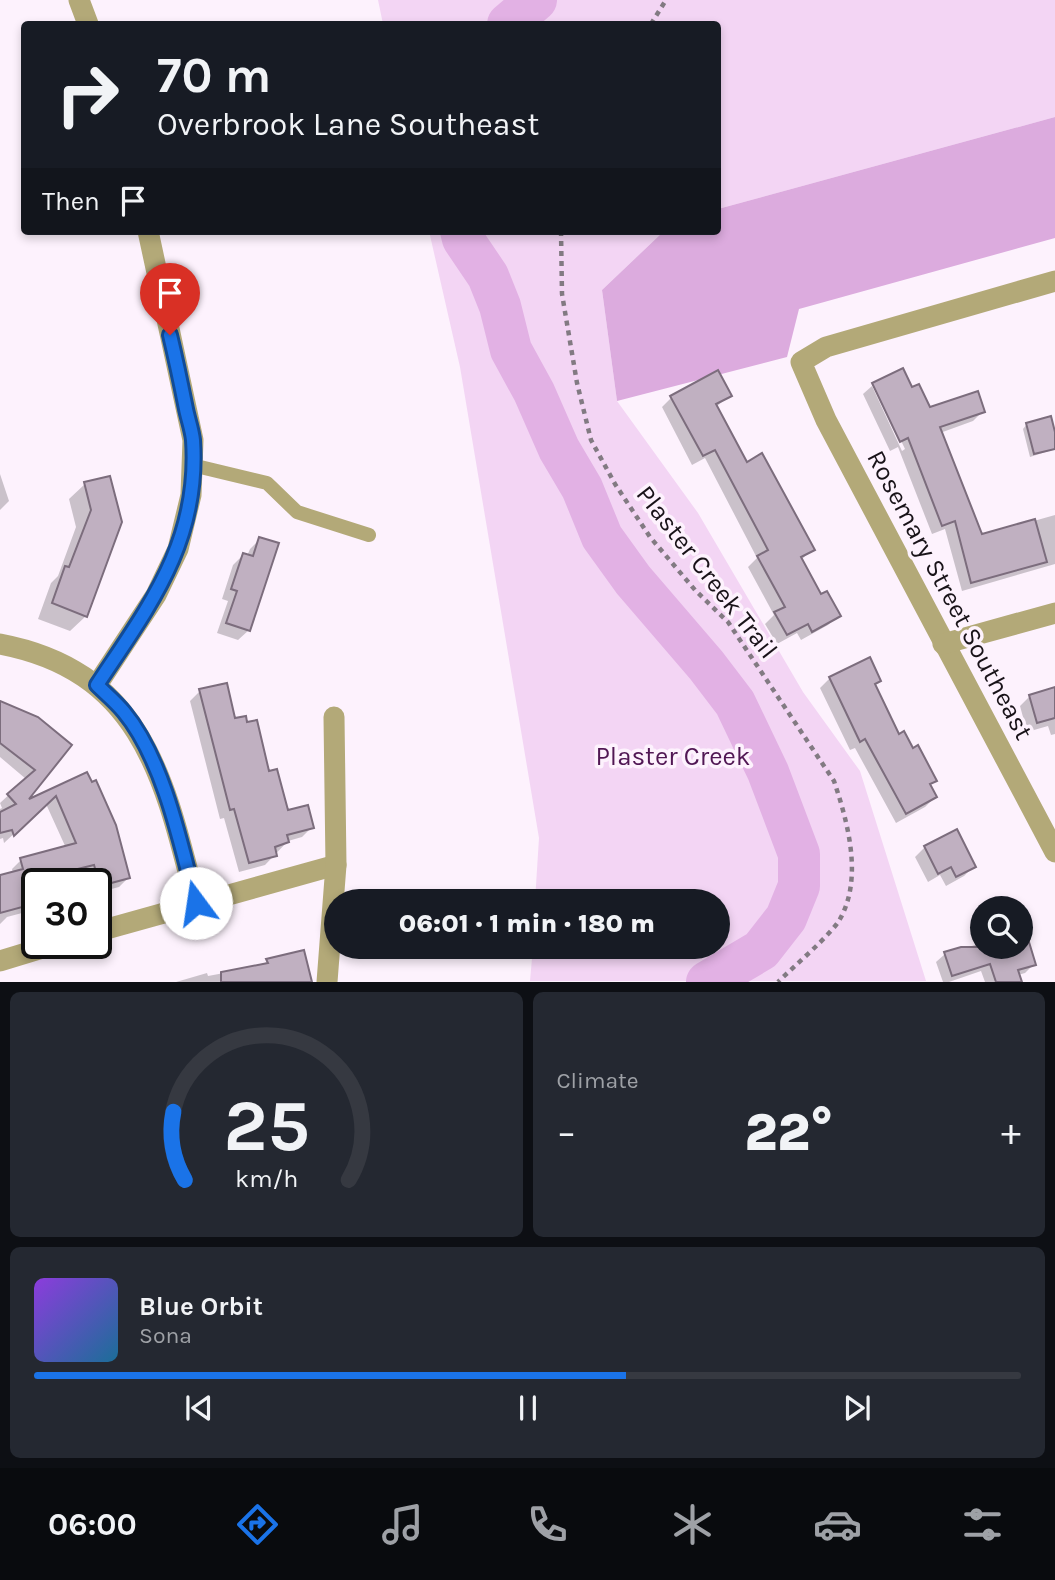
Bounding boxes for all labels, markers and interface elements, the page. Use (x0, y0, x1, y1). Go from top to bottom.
text: 70 m (157, 47, 271, 104)
icon: right (42, 49, 133, 140)
text: Overbrook Lane Southeast (157, 106, 539, 143)
icon: arrive (114, 182, 152, 220)
text: Then (42, 186, 100, 217)
pin (140, 263, 200, 335)
icon: arrive (151, 274, 189, 312)
street label: Rosemary Street Southeast (860, 445, 1040, 745)
street label: Plaster Creek Trail (630, 479, 784, 665)
park label: Plaster Creek (595, 741, 751, 772)
position arrow (159, 866, 233, 940)
speed limit sign: 30 (21, 868, 112, 959)
map controls (970, 896, 1033, 959)
button: search (970, 896, 1033, 959)
text: 06:01 · 1 min · 180 m (399, 908, 655, 939)
text: Climate (557, 1067, 639, 1094)
text: 25 (223, 1084, 309, 1169)
text: 22° (744, 1102, 833, 1163)
text: − (557, 1110, 576, 1155)
text: + (1001, 1110, 1021, 1155)
text: km/h (235, 1164, 298, 1193)
text: Blue Orbit (139, 1291, 263, 1322)
text: Sona (139, 1322, 192, 1349)
icon: previous (180, 1389, 218, 1427)
icon: pause (509, 1389, 547, 1427)
icon: next (838, 1389, 876, 1427)
icon: directions (233, 1500, 282, 1549)
icon: music (378, 1500, 427, 1549)
icon: phone (523, 1500, 572, 1549)
icon: climate (668, 1500, 717, 1549)
icon: car (813, 1500, 862, 1549)
icon: filters (958, 1500, 1007, 1549)
text: 06:00 (48, 1506, 137, 1543)

